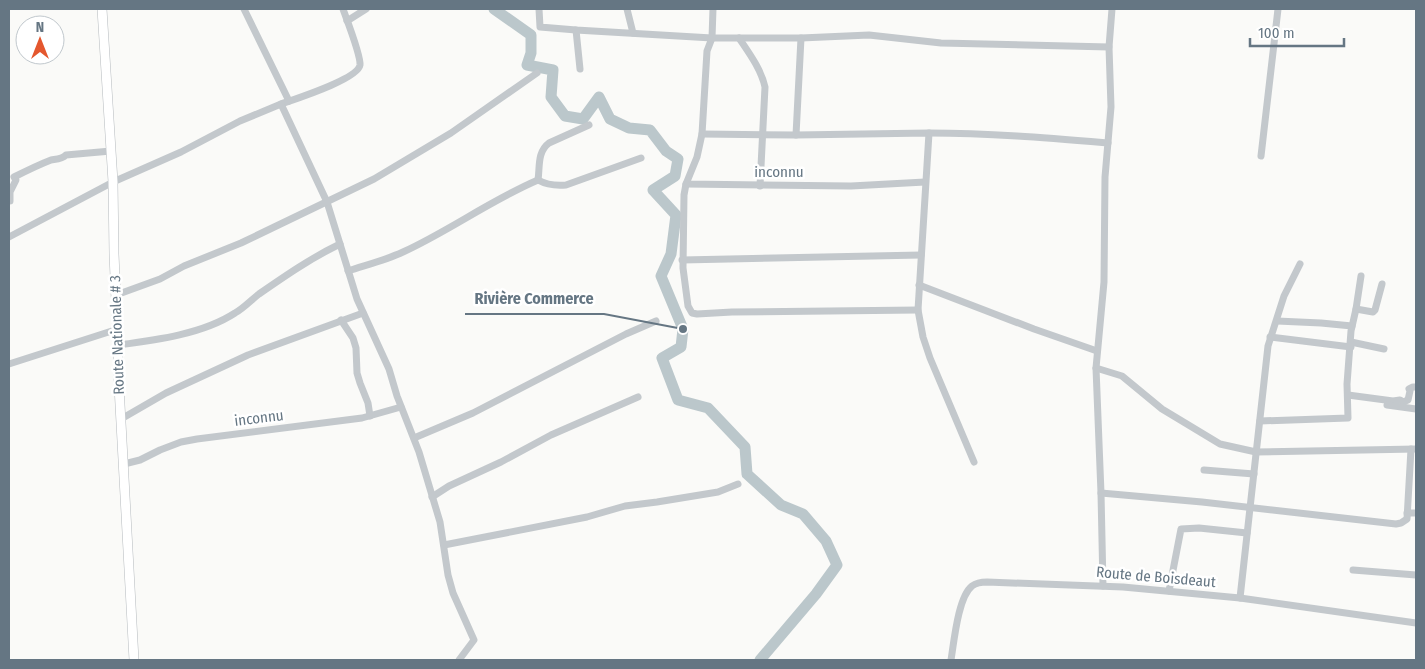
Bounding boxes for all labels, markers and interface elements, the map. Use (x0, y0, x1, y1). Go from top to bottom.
north arrow (15, 15, 65, 65)
scale bar (1250, 15, 1344, 47)
text: N (36, 19, 44, 36)
text: 100 m (1258, 24, 1295, 42)
street label: inconnu (754, 163, 804, 181)
street label: Route Nationale # 3 (106, 275, 128, 395)
callout: Rivière Commerce (465, 283, 604, 314)
text: Rivière Commerce (474, 289, 594, 308)
street label: inconnu (233, 406, 285, 430)
street label: Route de Boisdeaut (1095, 563, 1217, 591)

